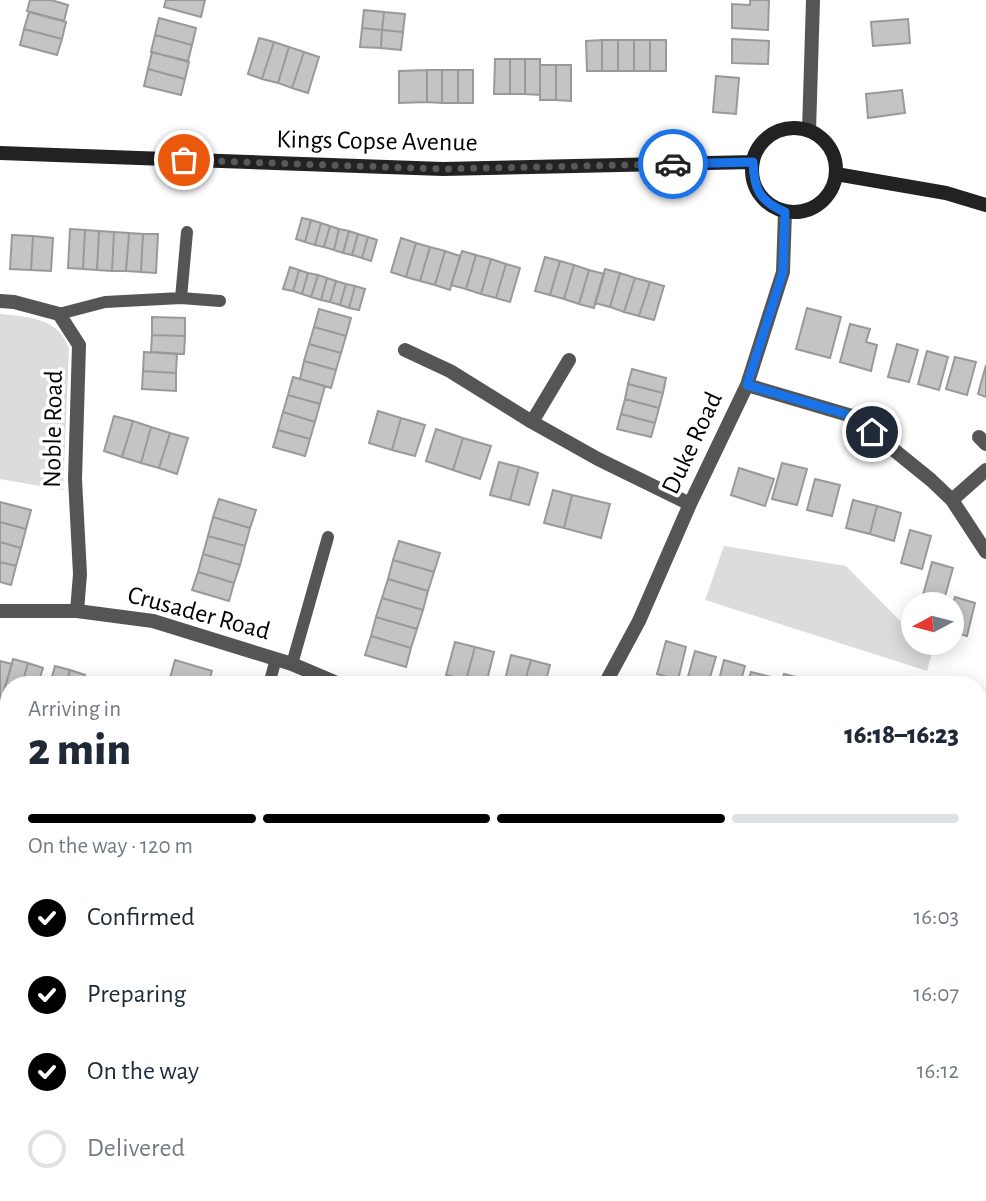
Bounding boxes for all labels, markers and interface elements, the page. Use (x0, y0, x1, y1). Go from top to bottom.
street label: Kings Copse Avenue (276, 126, 478, 156)
courier (638, 129, 708, 199)
pin (154, 130, 214, 190)
icon: bag (165, 141, 203, 179)
icon: car (654, 145, 692, 183)
street label: Noble Road (39, 370, 67, 488)
street label: Duke Road (657, 388, 727, 498)
pin (842, 402, 902, 462)
icon: home (853, 413, 891, 451)
street label: Crusader Road (125, 582, 273, 644)
north arrow (901, 592, 964, 654)
map controls (901, 592, 964, 655)
text: Arriving in (28, 698, 121, 721)
text: 16:18–16:23 (844, 722, 959, 748)
text: 2 min (28, 727, 131, 773)
text: On the way · 120 m (28, 835, 193, 858)
icon: check (28, 899, 66, 937)
text: Confirmed (87, 904, 195, 930)
text: 16:03 (913, 906, 959, 929)
icon: check (28, 976, 66, 1014)
text: Preparing (87, 981, 186, 1007)
text: 16:07 (913, 983, 959, 1006)
icon: check (28, 1053, 66, 1091)
text: On the way (87, 1058, 199, 1084)
text: 16:12 (917, 1060, 959, 1083)
text: Delivered (87, 1135, 185, 1161)

